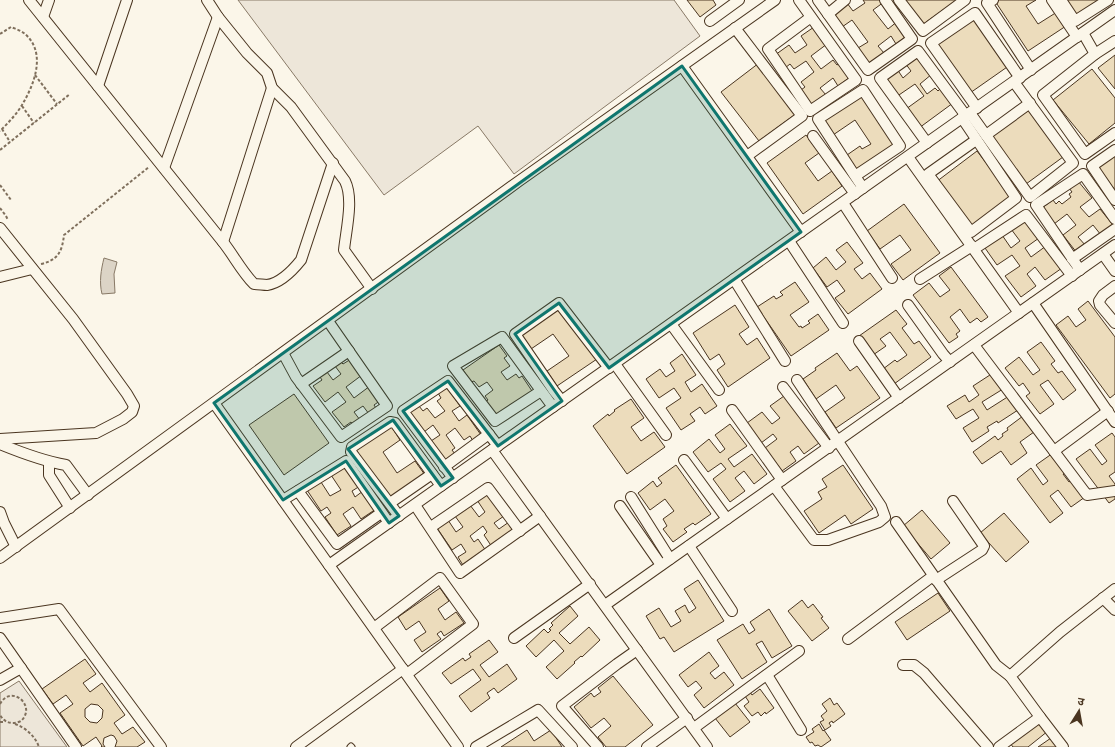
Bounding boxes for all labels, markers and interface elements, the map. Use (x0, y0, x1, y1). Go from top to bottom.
north arrow (1059, 691, 1099, 731)
text: उ (1076, 695, 1086, 709)

